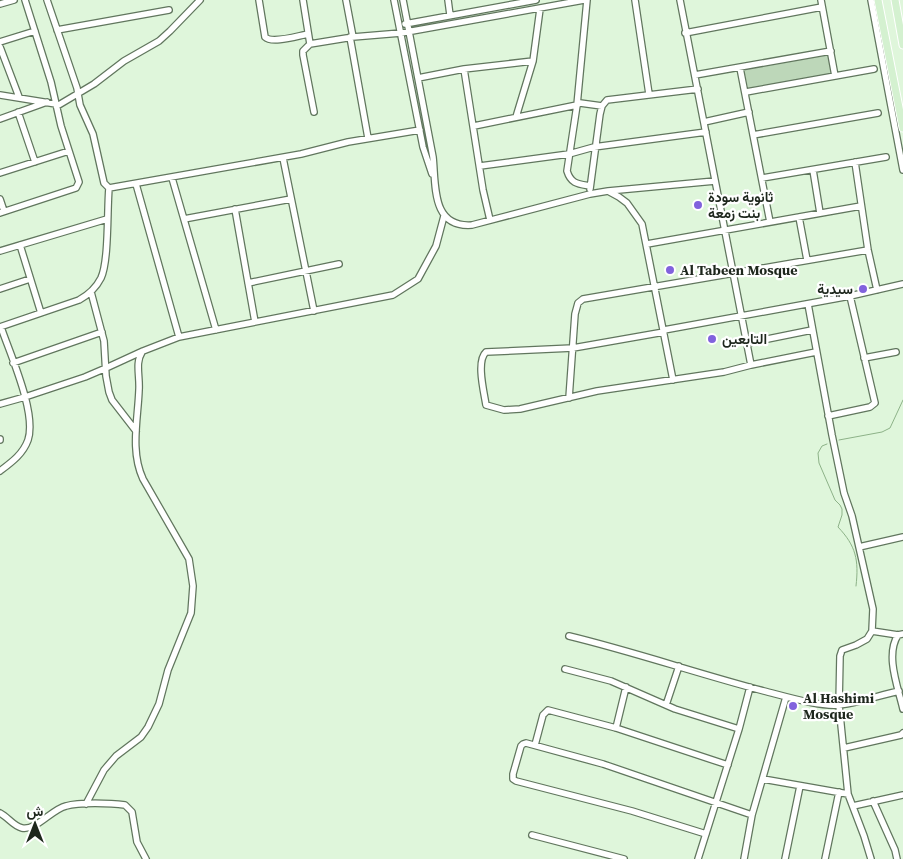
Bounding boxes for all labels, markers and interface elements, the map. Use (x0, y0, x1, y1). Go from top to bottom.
place label: ثانوية سودة بنت زمعة (708, 187, 774, 223)
marker: ثانوية سودة بنت زمعة (692, 199, 704, 211)
place label: Al Tabeen Mosque (680, 260, 798, 280)
marker: Al Tabeen Mosque (664, 264, 676, 276)
place label: سيدية (817, 279, 853, 299)
marker: سيدية (857, 283, 869, 295)
place label: التابعين (722, 329, 767, 349)
marker: التابعين (706, 333, 718, 345)
place label: Al Hashimi Mosque (803, 688, 875, 724)
marker: Al Hashimi Mosque (787, 700, 799, 712)
north arrow (10, 799, 60, 849)
text: ش (27, 801, 44, 821)

